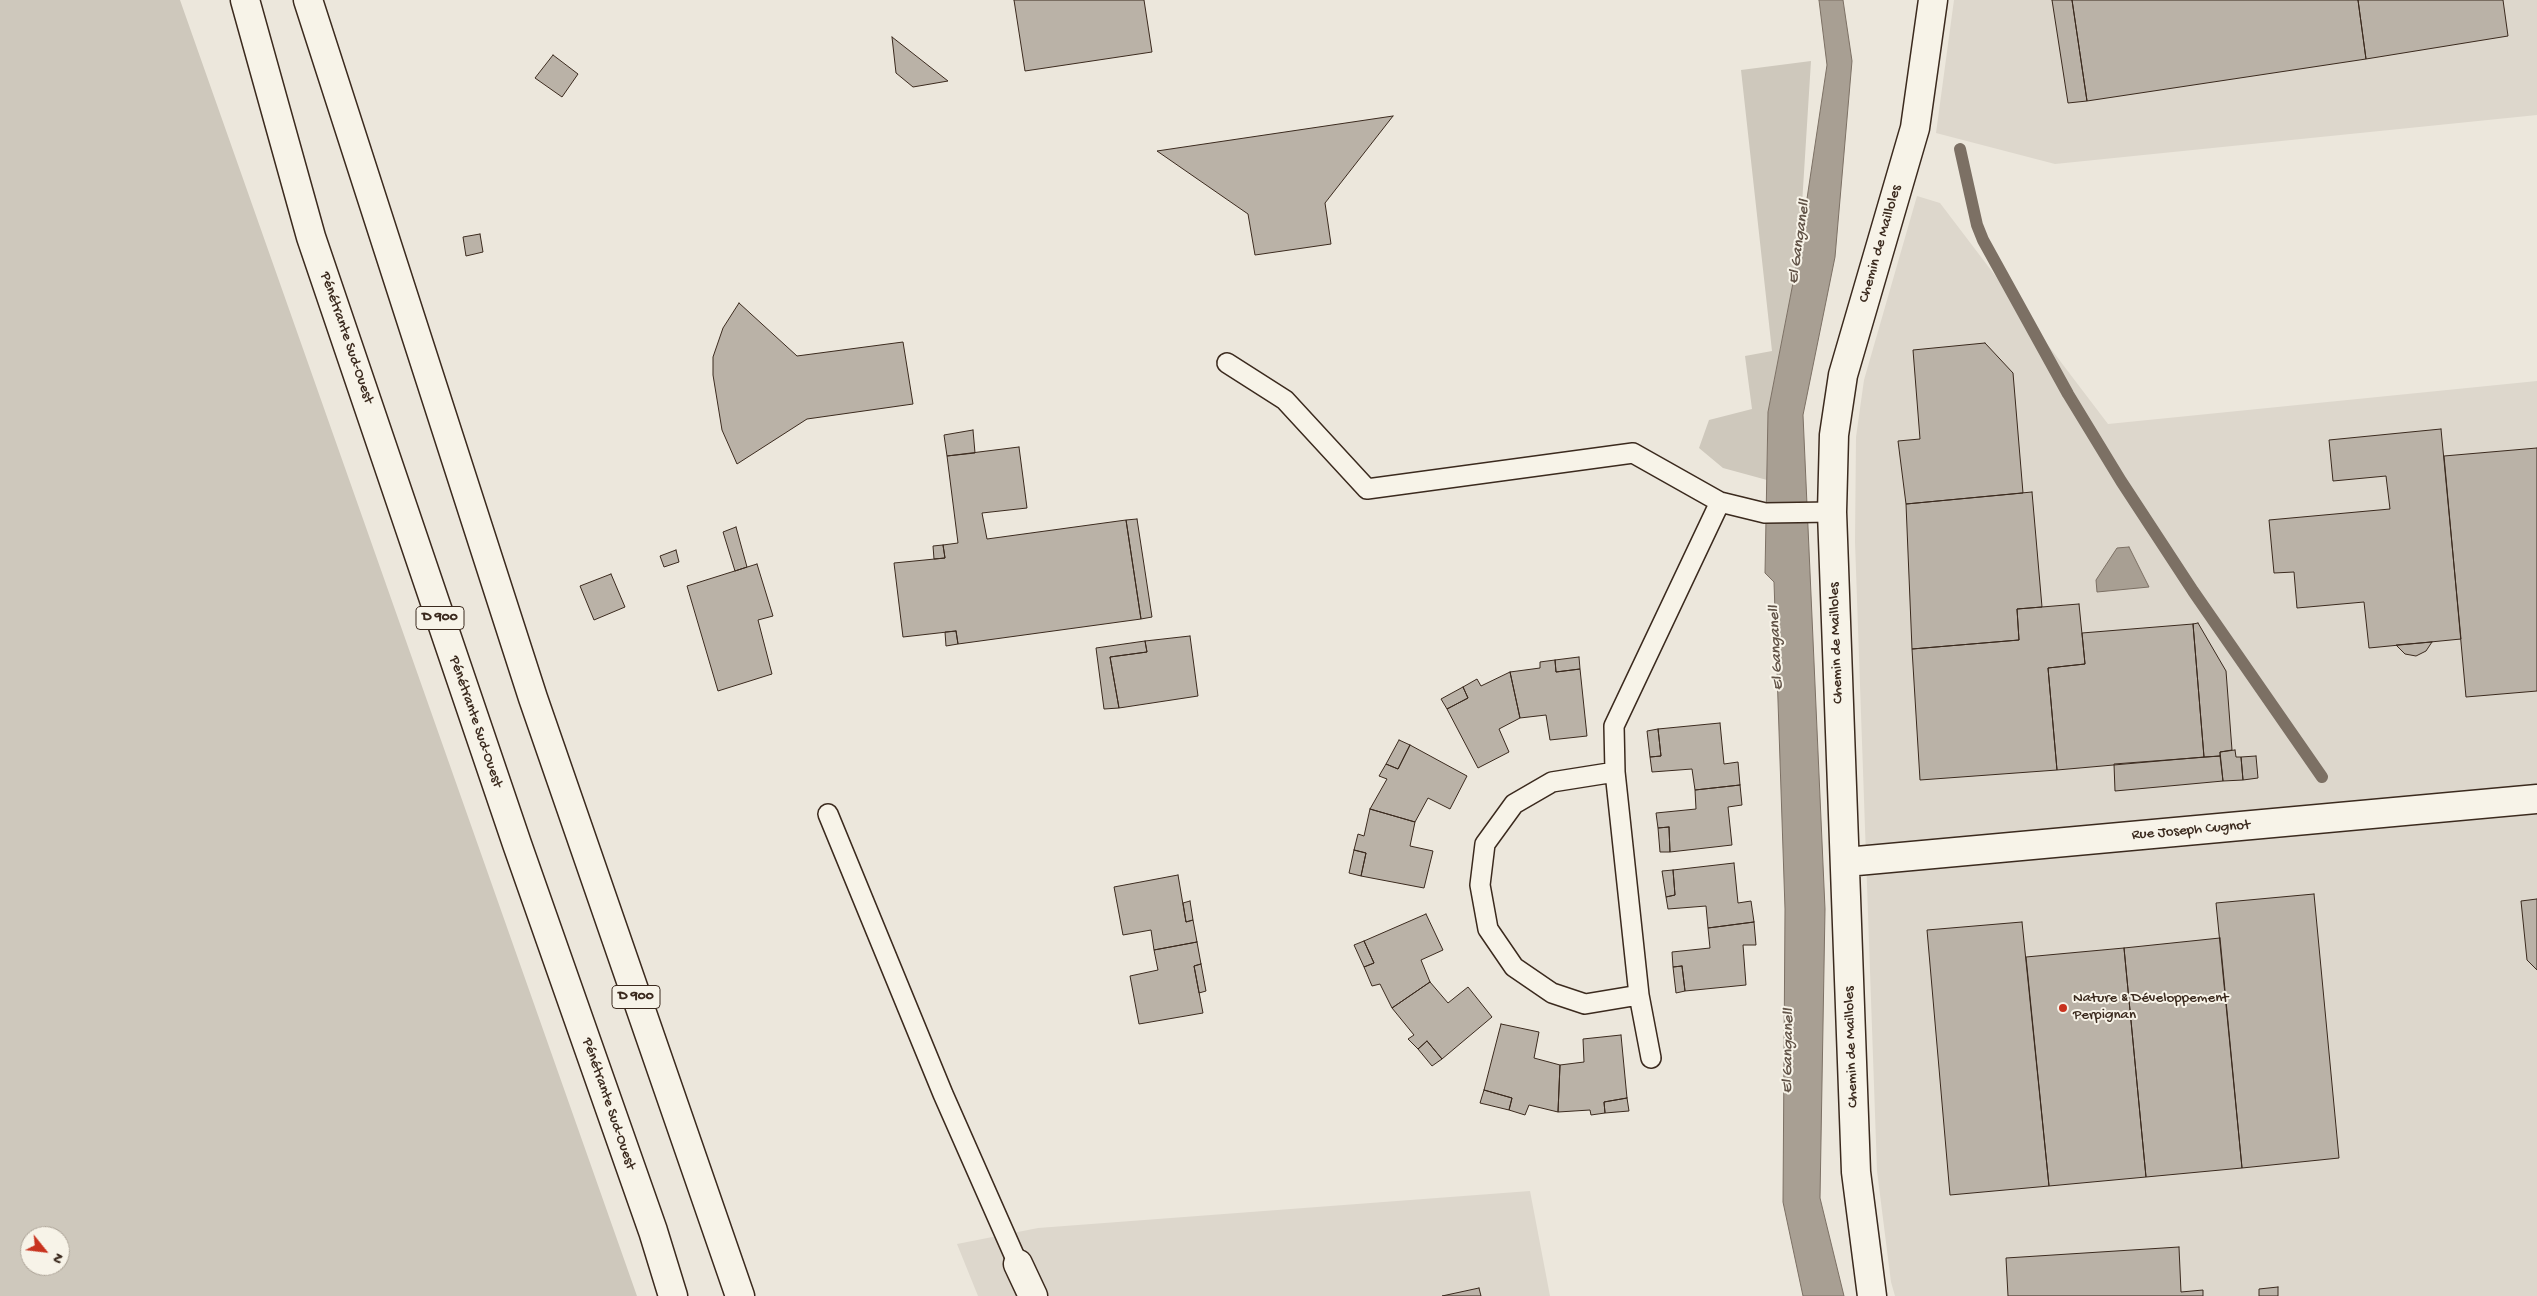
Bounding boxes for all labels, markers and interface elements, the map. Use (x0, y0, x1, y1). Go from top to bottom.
street label: Chemin de Mailloles (1856, 183, 1906, 305)
water label: El Ganganell (1785, 199, 1815, 285)
street label: Pénétrante Sud-Ouest (315, 270, 377, 406)
street label: Chemin de Mailloles (1826, 582, 1848, 704)
water label: El Ganganell (1765, 605, 1789, 691)
road number: D 900 (416, 606, 464, 630)
street label: Pénétrante Sud-Ouest (444, 654, 506, 790)
street label: Rue Joseph Cugnot (2131, 817, 2251, 845)
road number: D 900 (612, 986, 660, 1009)
street label: Chemin de Mailloles (1841, 986, 1863, 1108)
place label: Nature & Développement Perpignan (2073, 990, 2228, 1025)
marker: Nature & Développement Perpignan (2057, 1002, 2069, 1014)
water label: El Ganganell (1779, 1008, 1799, 1094)
street label: Pénétrante Sud-Ouest (577, 1036, 639, 1172)
north arrow (20, 1226, 70, 1276)
text: N (48, 1250, 67, 1266)

